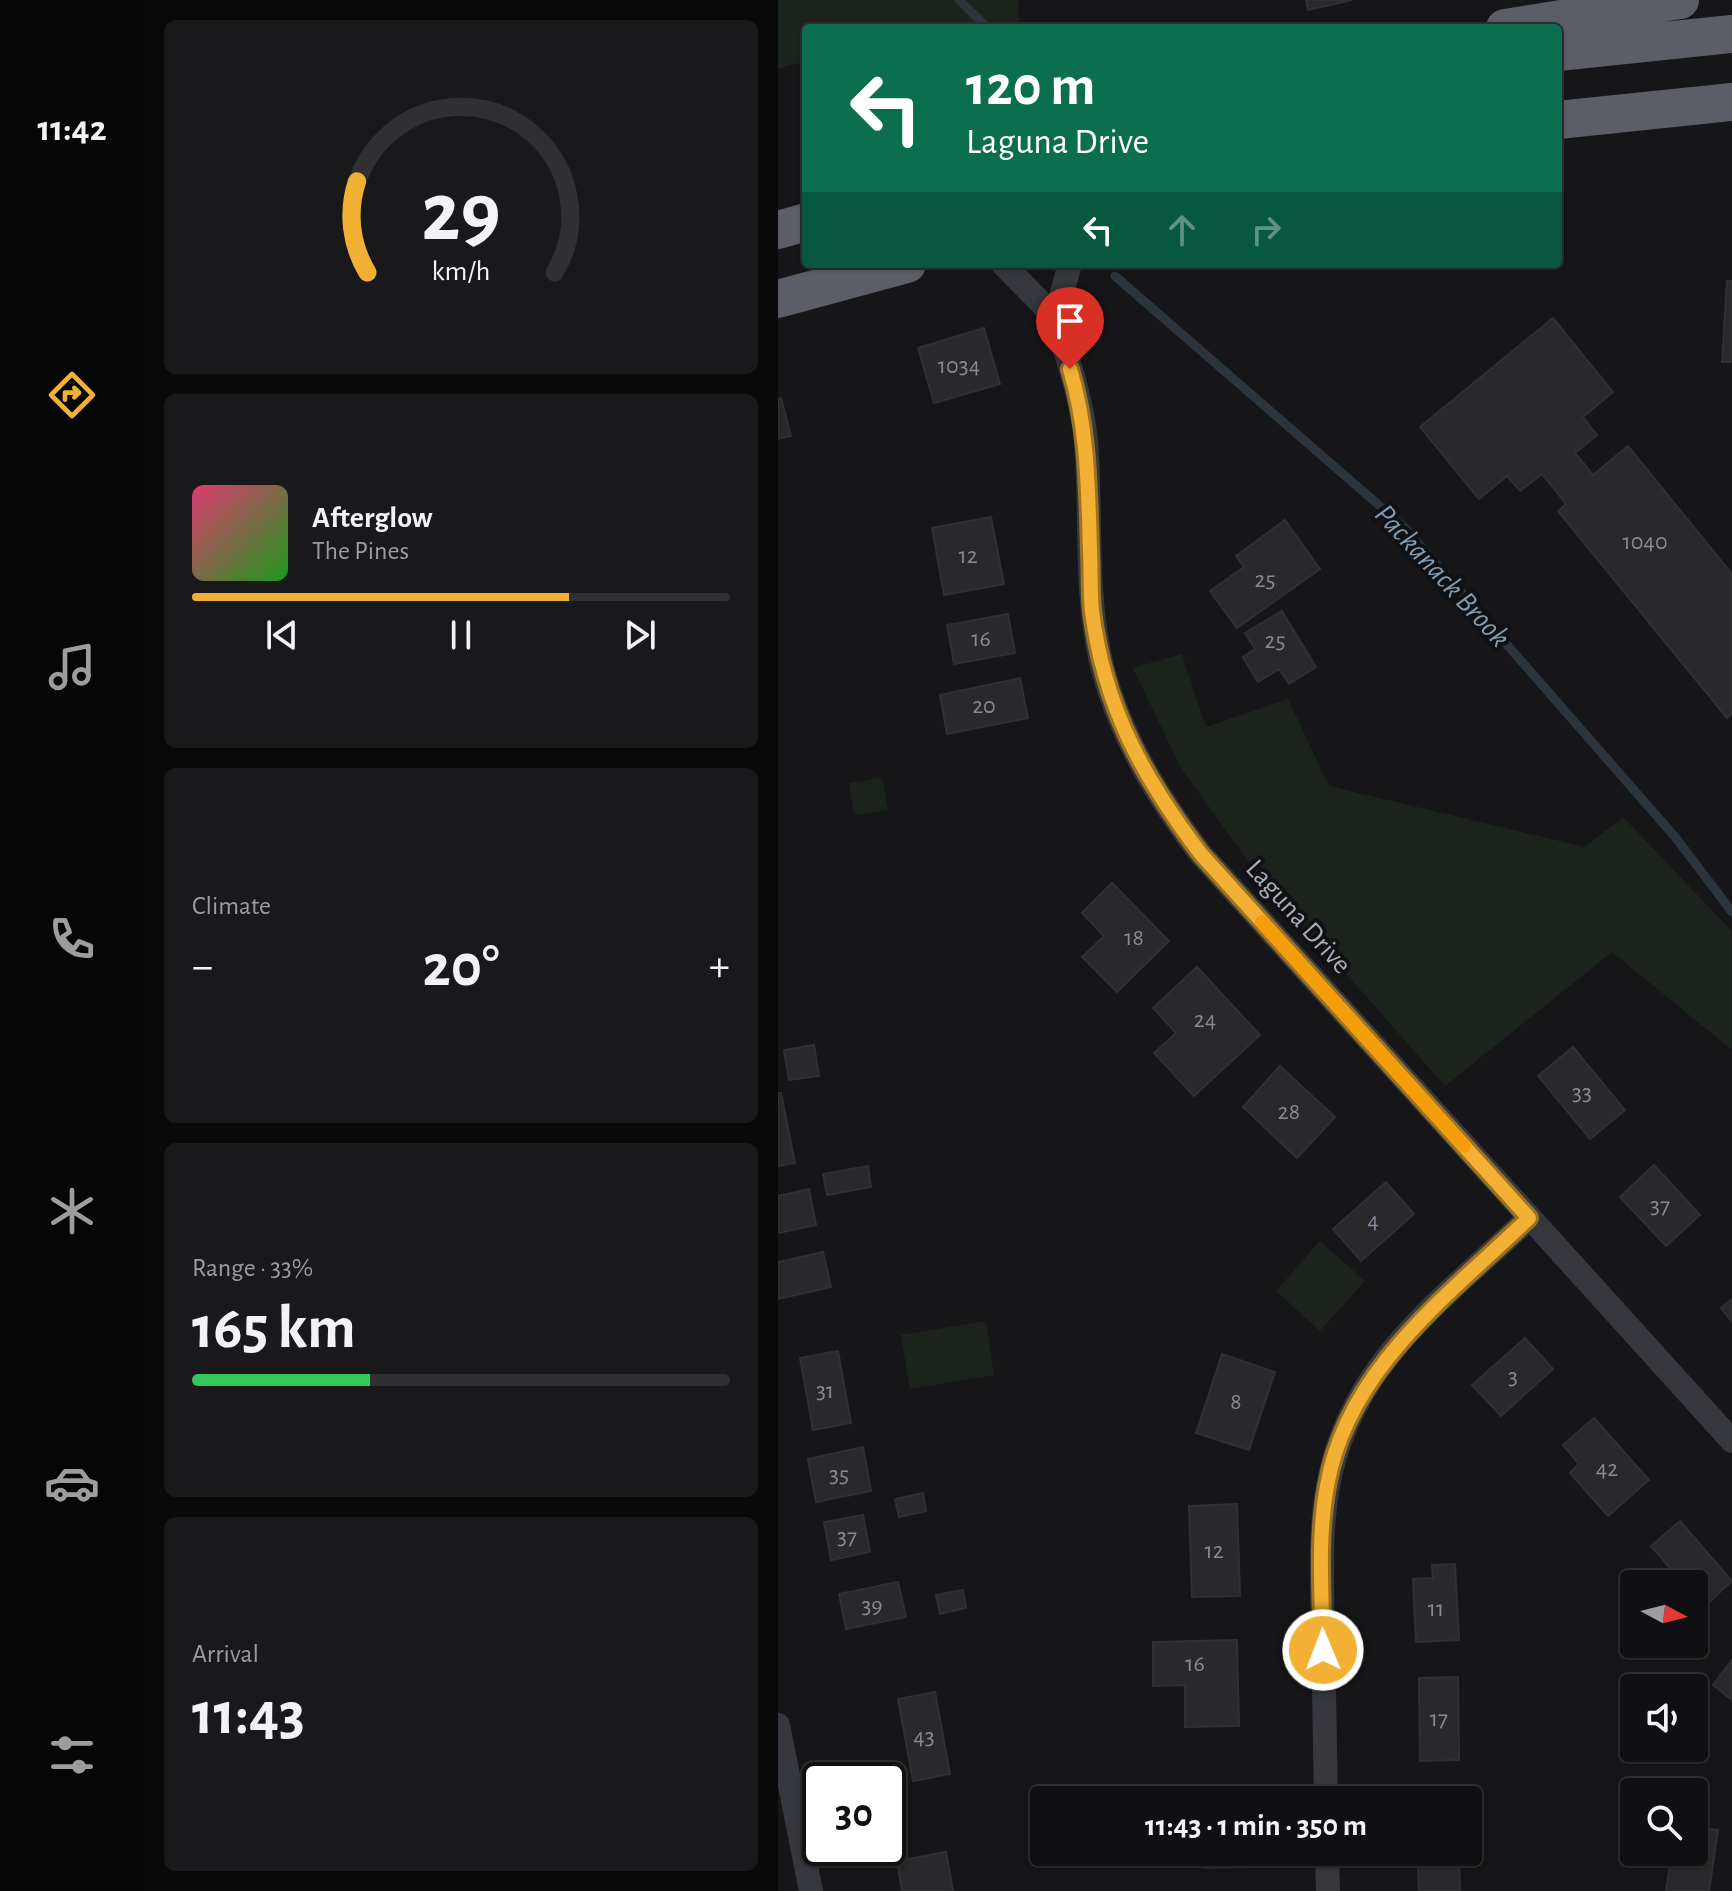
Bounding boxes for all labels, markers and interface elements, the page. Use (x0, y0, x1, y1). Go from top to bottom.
icon: left (834, 56, 938, 160)
text: 120 m (966, 59, 1095, 115)
text: 11:42 (37, 111, 107, 147)
text: Laguna Drive (966, 124, 1149, 160)
text: 29 (421, 172, 501, 256)
icon: left (1076, 208, 1120, 252)
icon: ahead (1160, 208, 1204, 252)
icon: right (1244, 208, 1288, 252)
text: km/h (432, 257, 490, 286)
pin (1036, 287, 1104, 369)
icon: arrive (1048, 299, 1092, 343)
house number: 1034 (938, 354, 980, 378)
icon: directions (44, 367, 100, 423)
water label: Packanack Brook (1369, 499, 1515, 653)
text: Afterglow (312, 503, 433, 533)
house number: 1040 (1622, 530, 1668, 554)
text: The Pines (312, 538, 409, 564)
house number: 12 (958, 544, 978, 568)
house number: 25 (1255, 568, 1275, 592)
icon: previous (260, 613, 304, 657)
icon: pause (439, 613, 483, 657)
icon: next (618, 613, 662, 657)
house number: 16 (971, 627, 991, 651)
house number: 25 (1265, 629, 1285, 653)
icon: music (44, 639, 100, 695)
house number: 20 (972, 694, 996, 718)
street label: Laguna Drive (1240, 855, 1356, 979)
text: Climate (192, 893, 271, 919)
icon: phone (44, 911, 100, 967)
house number: 18 (1124, 926, 1144, 950)
text: 20° (422, 937, 500, 997)
text: − (192, 945, 213, 989)
text: + (709, 945, 730, 989)
house number: 24 (1194, 1008, 1216, 1032)
house number: 33 (1572, 1081, 1592, 1105)
house number: 28 (1278, 1100, 1300, 1124)
icon: climate (44, 1183, 100, 1239)
house number: 37 (1650, 1194, 1670, 1218)
house number: 4 (1367, 1209, 1379, 1233)
text: Range · 33% (192, 1255, 313, 1281)
text: 165 km (192, 1299, 356, 1359)
house number: 3 (1508, 1365, 1518, 1389)
house number: 31 (816, 1379, 834, 1403)
house number: 8 (1230, 1390, 1242, 1414)
icon: car (44, 1455, 100, 1511)
house number: 42 (1596, 1457, 1618, 1481)
house number: 35 (829, 1463, 849, 1487)
house number: 37 (837, 1525, 857, 1549)
house number: 12 (1204, 1539, 1224, 1563)
north arrow (1620, 1570, 1708, 1658)
map controls (1620, 1570, 1708, 1866)
house number: 39 (861, 1594, 883, 1618)
house number: 11 (1428, 1597, 1444, 1621)
position arrow (1281, 1608, 1365, 1692)
text: Arrival (192, 1641, 259, 1667)
house number: 16 (1185, 1652, 1205, 1676)
button: sound (1620, 1674, 1708, 1762)
text: 11:43 (192, 1685, 305, 1745)
house number: 17 (1430, 1707, 1448, 1731)
house number: 43 (913, 1725, 935, 1749)
icon: filters (44, 1727, 100, 1783)
speed limit sign: 30 (802, 1762, 906, 1866)
button: search (1620, 1778, 1708, 1866)
text: 11:43 · 1 min · 350 m (1145, 1811, 1367, 1841)

